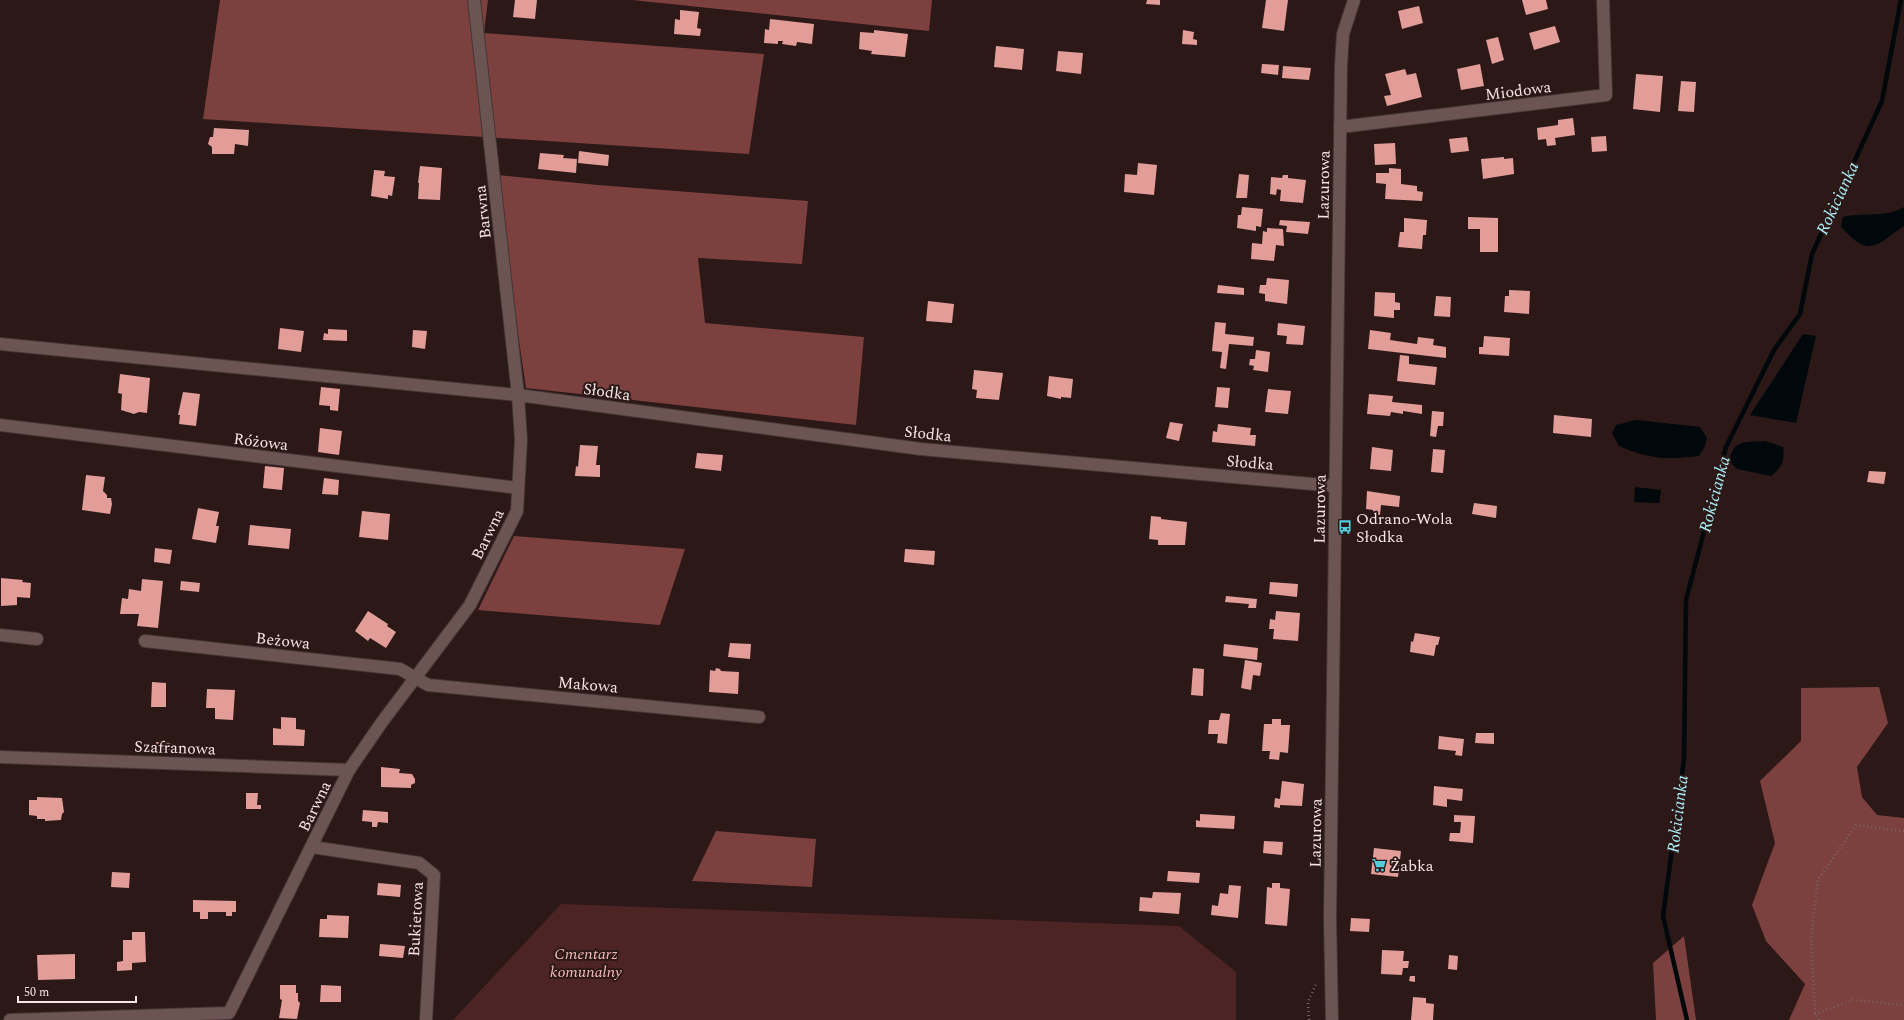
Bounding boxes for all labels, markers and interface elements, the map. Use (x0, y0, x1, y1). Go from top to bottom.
street label: Miodowa (1484, 75, 1553, 107)
street label: Lazurowa (1311, 150, 1337, 220)
water label: Rokicianka (1810, 157, 1866, 239)
street label: Barwna (468, 184, 498, 240)
street label: Słodka (582, 377, 632, 407)
street label: Słodka (903, 420, 953, 448)
street label: Różowa (232, 427, 290, 457)
street label: Słodka (1225, 449, 1275, 477)
water label: Rokicianka (1692, 453, 1738, 535)
street label: Lazurowa (1307, 474, 1333, 544)
street label: Barwna (465, 505, 511, 564)
place label: Odrano-Wola Słodka (1356, 507, 1453, 549)
bus stop icon: Odrano-Wola Słodka (1337, 519, 1353, 535)
street label: Beżowa (255, 626, 311, 656)
street label: Makowa (557, 670, 619, 700)
street label: Szafranowa (134, 735, 216, 761)
water label: Rokicianka (1660, 773, 1696, 854)
street label: Barwna (292, 777, 338, 836)
street label: Lazurowa (1303, 798, 1329, 868)
place label: Żabka (1390, 854, 1434, 878)
supermarket icon: Żabka (1371, 857, 1387, 873)
street label: Bukietowa (402, 881, 430, 957)
park label: Cmentarz komunalny (550, 942, 622, 984)
scale bar (18, 978, 136, 1004)
text: 50 m (24, 983, 49, 1002)

